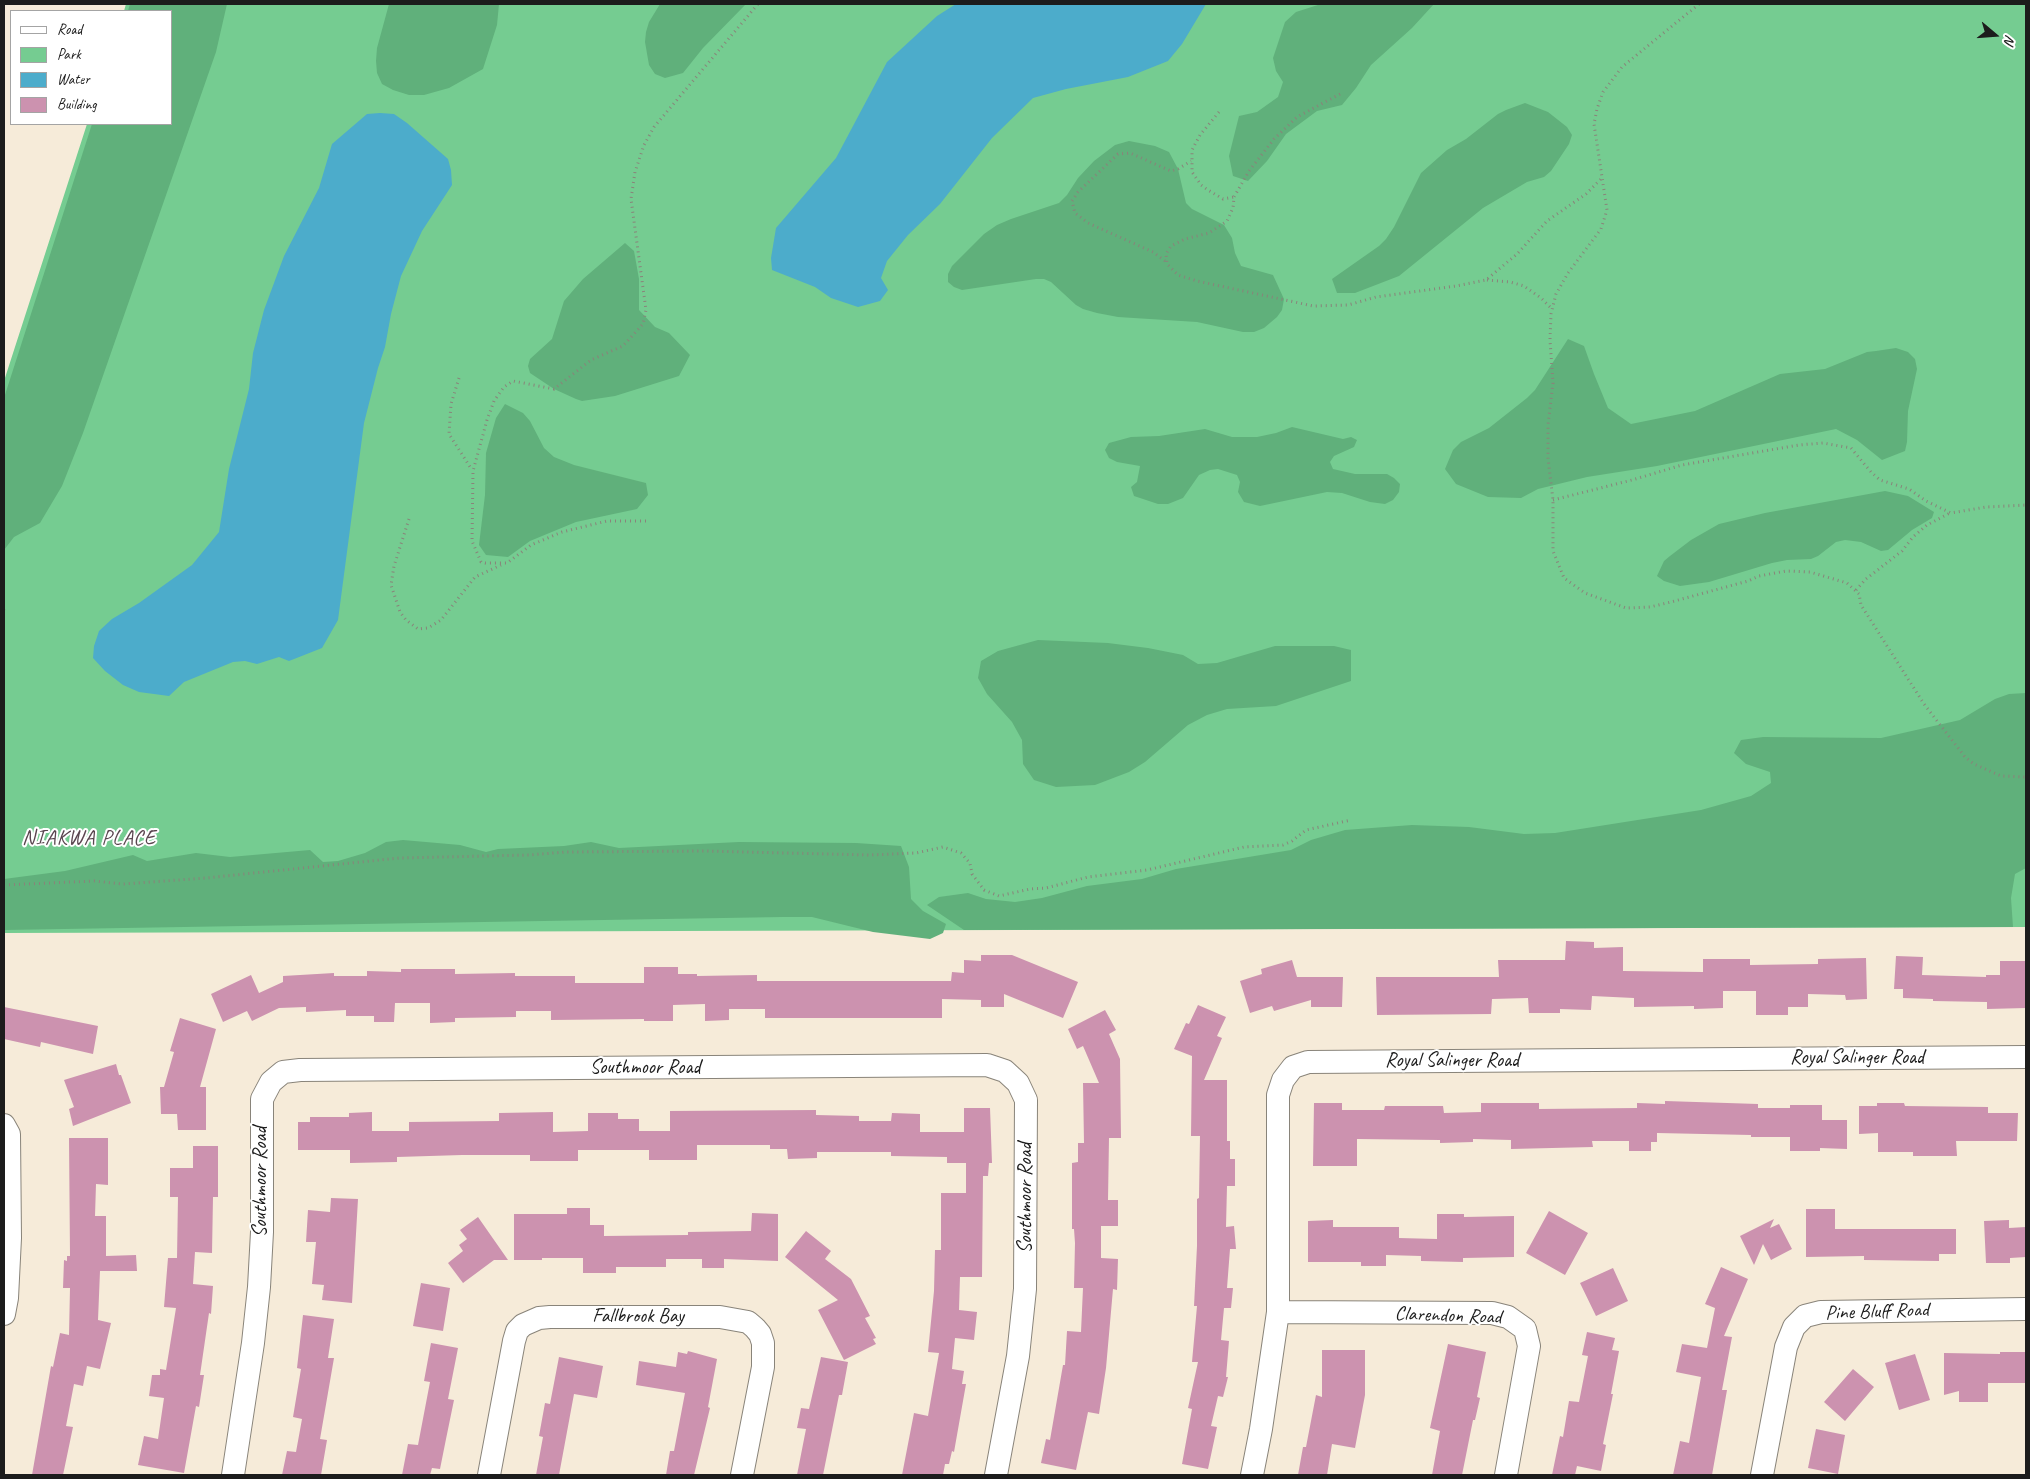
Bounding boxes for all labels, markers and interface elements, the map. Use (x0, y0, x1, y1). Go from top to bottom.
legend (10, 10, 172, 125)
north arrow (1970, 10, 2020, 60)
text: Road (57, 20, 82, 39)
text: N (2000, 33, 2019, 47)
text: Park (57, 45, 81, 64)
text: Water (57, 70, 90, 89)
text: Building (57, 95, 96, 114)
district label: NIAKWA PLACE (21, 825, 157, 851)
street label: Royal Salinger Road (1790, 1046, 1924, 1070)
street label: Royal Salinger Road (1385, 1049, 1519, 1073)
street label: Southmoor Road (590, 1056, 700, 1080)
street label: Southmoor Road (249, 1127, 273, 1237)
street label: Southmoor Road (1014, 1143, 1038, 1253)
street label: Pine Bluff Road (1825, 1298, 1929, 1326)
street label: Clarendon Road (1394, 1302, 1502, 1330)
street label: Fallbrook Bay (592, 1305, 684, 1329)

